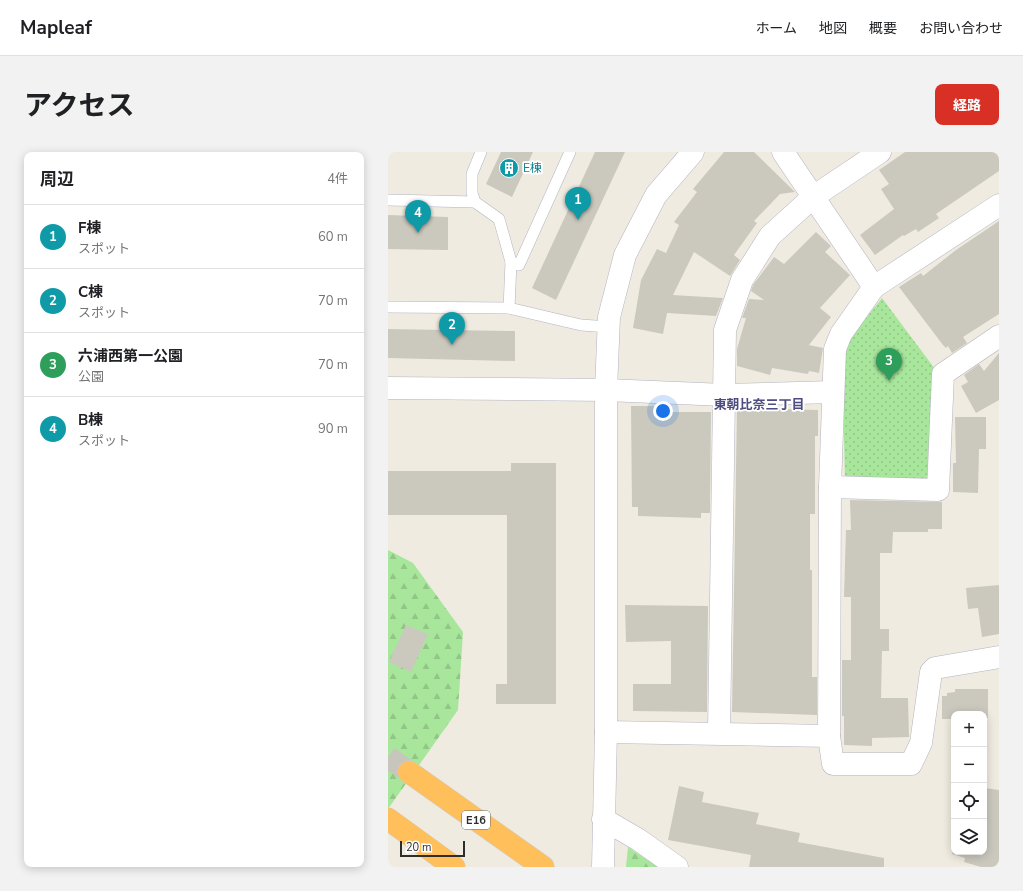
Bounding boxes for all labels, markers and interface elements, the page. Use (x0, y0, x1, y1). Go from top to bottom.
text: Mapleaf (20, 15, 92, 41)
text: ホーム (755, 19, 797, 38)
text: 地図 (819, 19, 847, 38)
text: 概要 (869, 19, 897, 38)
text: お問い合わせ (919, 19, 1003, 38)
button: 経路 (935, 84, 999, 125)
text: アクセス (24, 87, 135, 125)
building icon: E棟 (498, 157, 520, 179)
place label: E棟 (523, 160, 542, 176)
text: 周辺 (40, 168, 74, 191)
text: 4件 (327, 170, 348, 188)
pin: 1 (565, 187, 591, 220)
pin: 4 (405, 200, 431, 233)
text: F棟 (78, 218, 101, 238)
text: 1 (49, 228, 57, 246)
text: 60 m (318, 228, 348, 246)
text: スポット (78, 240, 130, 258)
text: C棟 (78, 282, 103, 302)
text: 2 (49, 292, 57, 310)
text: 70 m (318, 292, 348, 310)
text: スポット (78, 304, 130, 322)
pin: 2 (439, 312, 465, 345)
text: 六浦西第一公園 (78, 346, 183, 366)
pin: 3 (876, 348, 902, 381)
text: 3 (49, 356, 57, 374)
text: 70 m (318, 356, 348, 374)
text: 公園 (78, 368, 104, 386)
district label: 東朝比奈三丁目 (713, 396, 805, 414)
your location (653, 401, 673, 421)
text: B棟 (78, 410, 103, 430)
text: 4 (49, 420, 57, 438)
text: 90 m (318, 420, 348, 438)
text: スポット (78, 432, 130, 450)
map controls (951, 711, 987, 855)
button: + (951, 711, 987, 747)
button: − (951, 747, 987, 783)
button: locate (951, 783, 987, 819)
road number: E16 (462, 811, 490, 829)
button: layers (951, 819, 987, 855)
scale bar (400, 839, 465, 858)
text: 20 m (406, 840, 431, 855)

